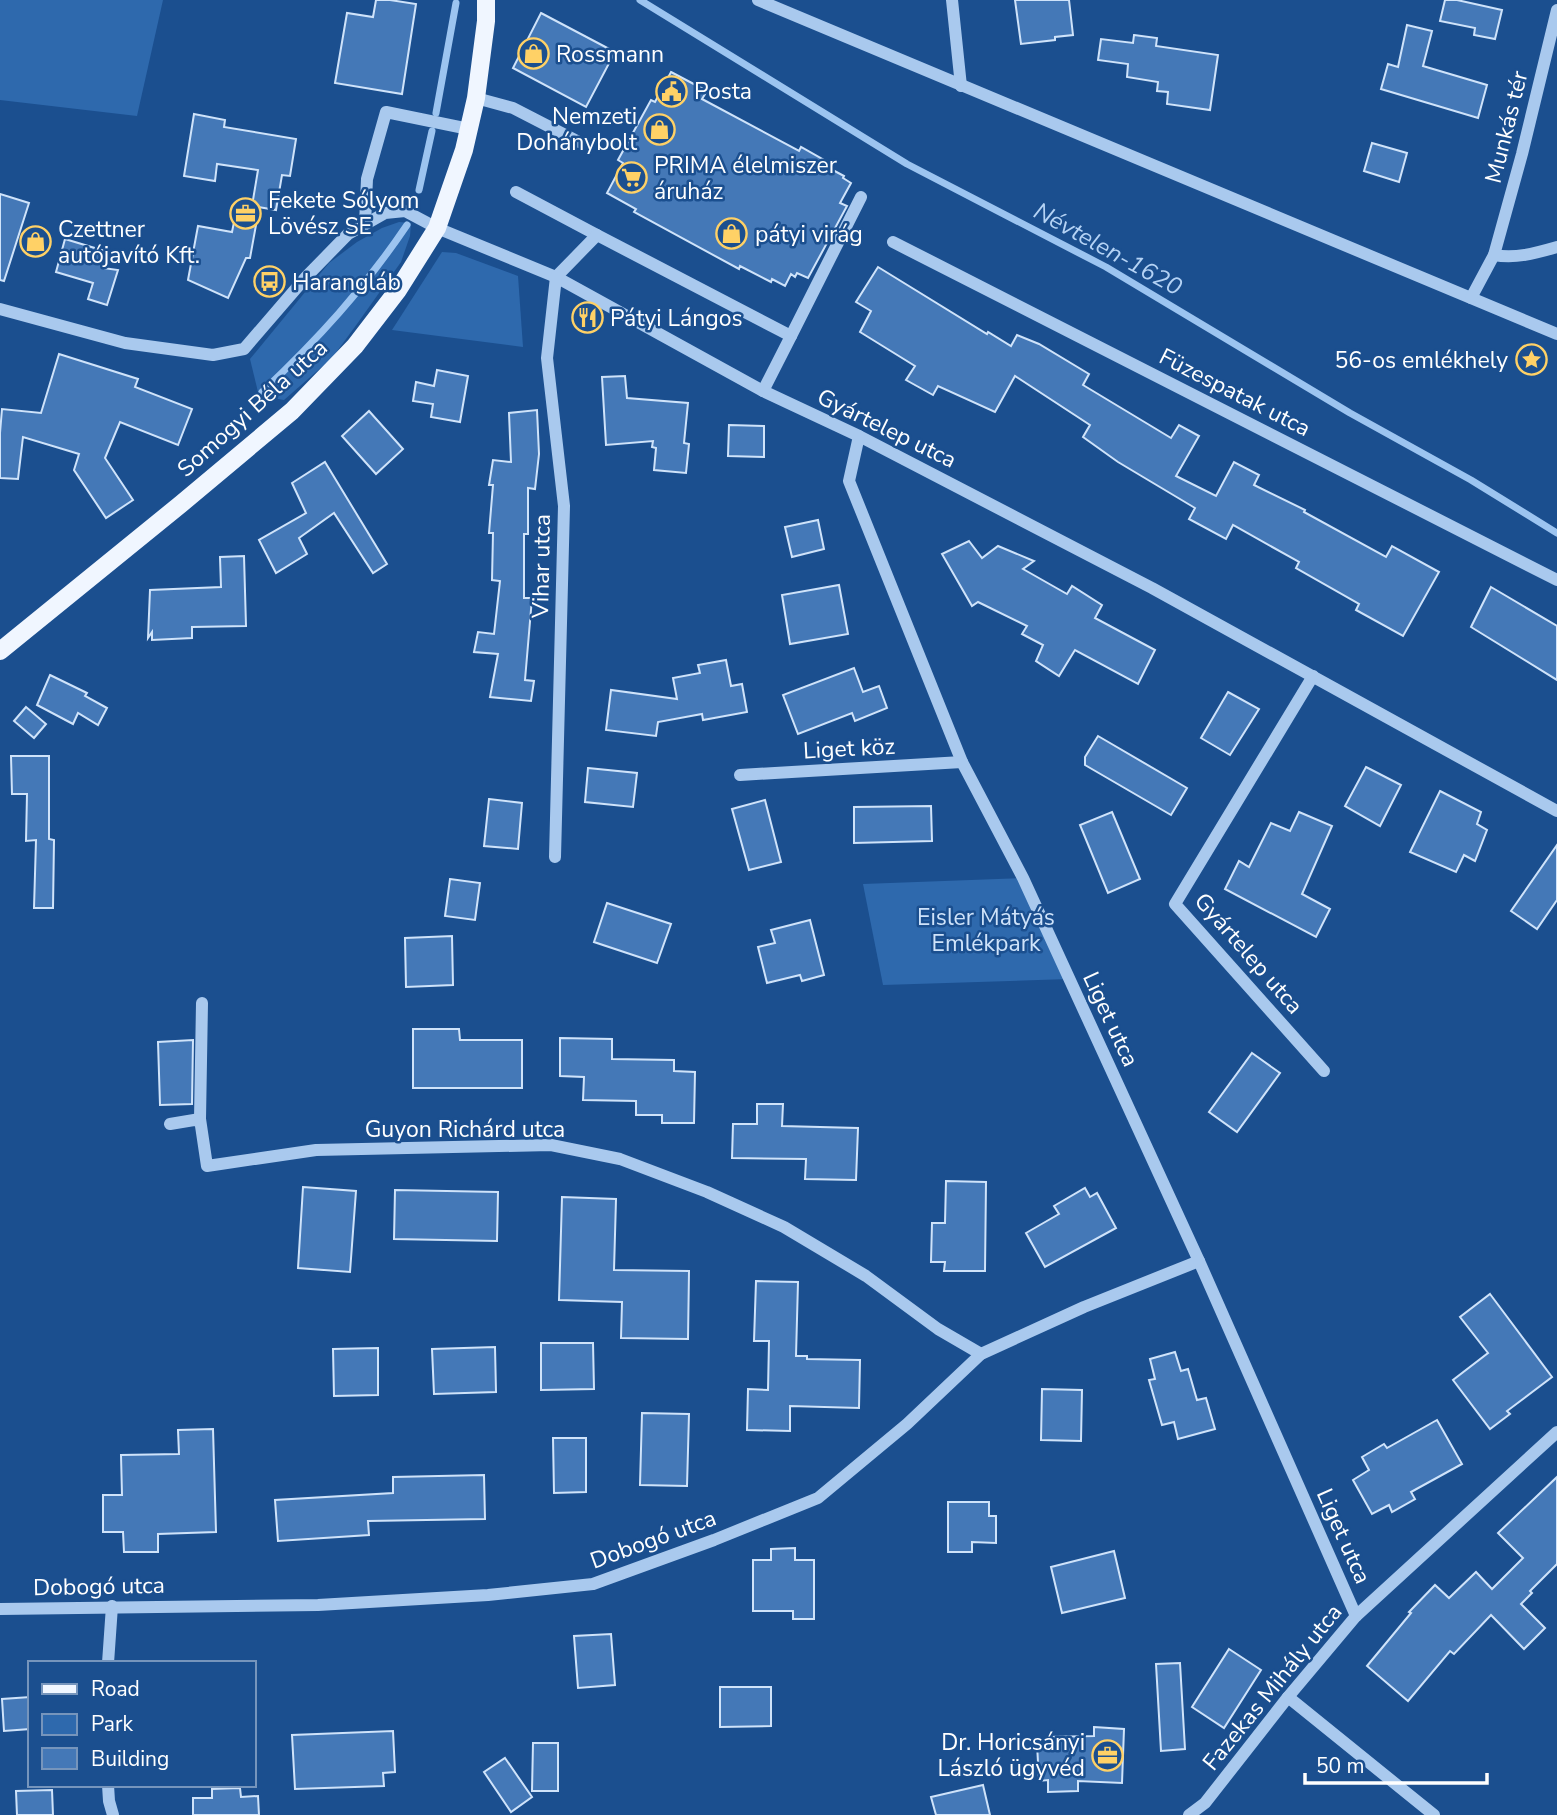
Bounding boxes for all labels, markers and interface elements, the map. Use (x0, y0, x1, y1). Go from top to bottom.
shop icon: Rossmann (516, 37, 550, 71)
place label: Rossmann (556, 39, 664, 70)
street label: Munkás tér (1478, 67, 1536, 186)
public building icon: Posta (654, 74, 688, 108)
place label: Posta (694, 76, 752, 107)
place label: Nemzeti Dohánybolt (516, 101, 638, 158)
shop icon: Nemzeti Dohánybolt (643, 112, 677, 146)
place label: PRIMA élelmiszer áruház (654, 150, 838, 207)
supermarket icon: PRIMA élelmiszer áruház (614, 161, 648, 195)
place label: Fekete Sólyom Lövész SE (268, 185, 420, 242)
water label: Névtelen-1620 (1028, 195, 1188, 303)
office icon: Fekete Sólyom Lövész SE (228, 196, 262, 230)
place label: Czettner autójavító Kft. (58, 214, 200, 271)
shop icon: pátyi virág (715, 217, 749, 251)
place label: pátyi virág (755, 219, 863, 250)
shop icon: Czettner autójavító Kft. (18, 225, 52, 259)
bus stop icon: Harangláb (252, 265, 286, 299)
place label: Harangláb (292, 267, 401, 298)
restaurant icon: Pátyi Lángos (570, 301, 604, 335)
place label: Pátyi Lángos (610, 303, 743, 334)
street label: Somogyi Béla utca (171, 333, 334, 484)
street label: Füzespatak utca (1154, 341, 1316, 444)
place icon: 56-os emlékhely (1514, 343, 1548, 377)
place label: 56-os emlékhely (1335, 345, 1508, 376)
street label: Gyártelep utca (812, 381, 962, 476)
street label: Vihar utca (525, 514, 558, 619)
street label: Liget köz (802, 731, 896, 766)
street label: Gyártelep utca (1187, 886, 1310, 1021)
park label: Eisler Mátyás Emlékpark (917, 902, 1055, 959)
street label: Liget utca (1075, 967, 1146, 1072)
street label: Guyon Richárd utca (365, 1114, 565, 1145)
street label: Liget utca (1309, 1484, 1378, 1589)
street label: Dobogó utca (586, 1502, 720, 1577)
street label: Dobogó utca (33, 1570, 165, 1603)
street label: Fazekas Mihály utca (1196, 1598, 1349, 1777)
legend (28, 1661, 256, 1787)
text: Road (91, 1675, 140, 1703)
text: Park (91, 1710, 133, 1738)
place label: Dr. Horicsányi László ügyvéd (937, 1727, 1085, 1784)
office icon: Dr. Horicsányi László ügyvéd (1091, 1738, 1125, 1772)
scale bar (1305, 1742, 1487, 1786)
text: Building (91, 1745, 169, 1773)
text: 50 m (1316, 1752, 1365, 1780)

